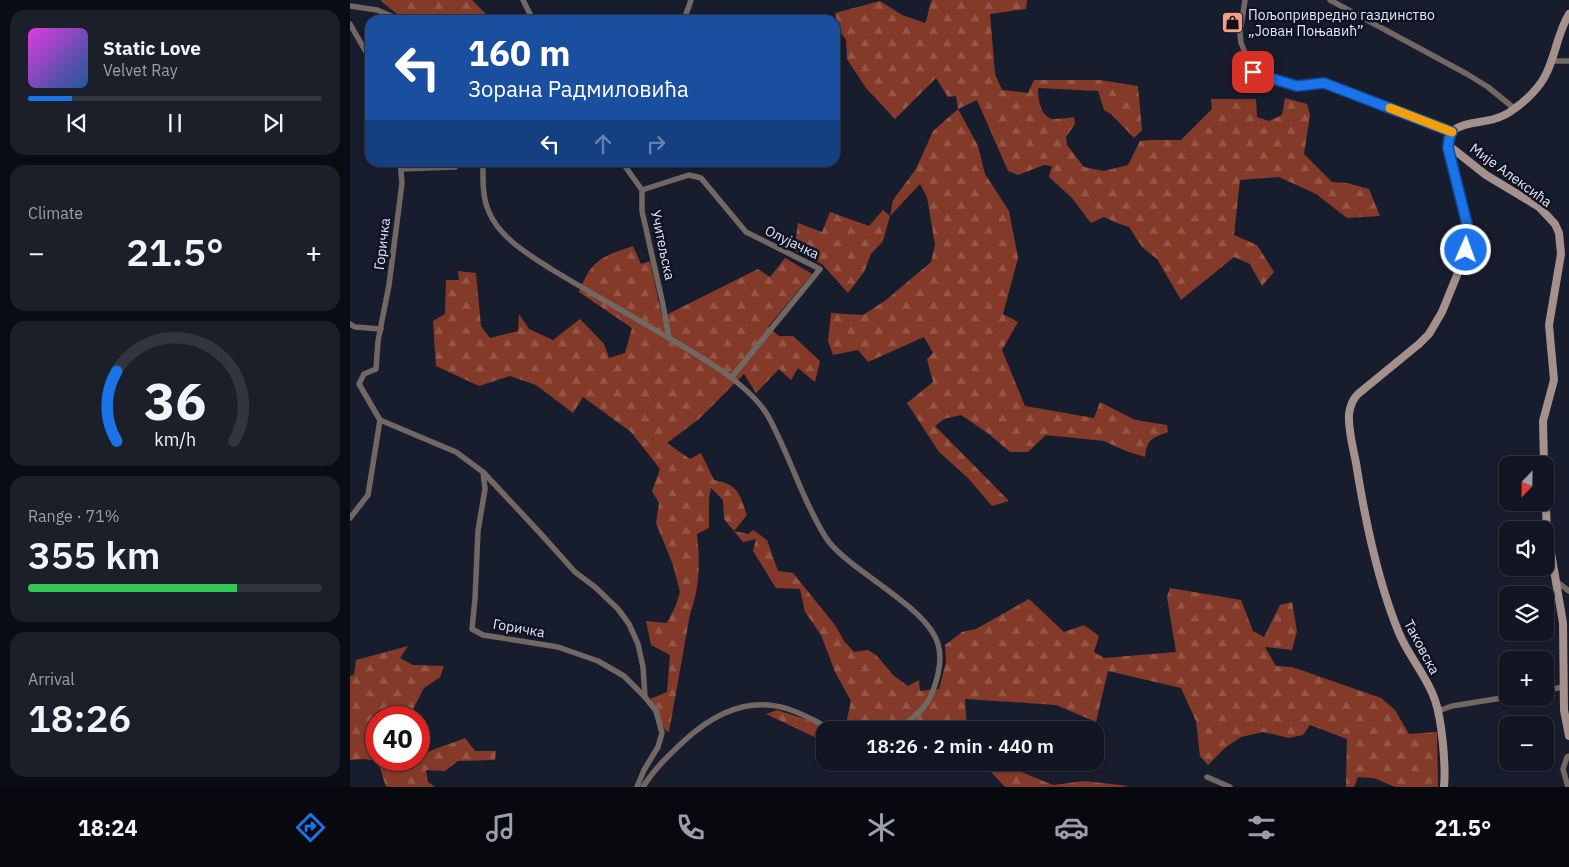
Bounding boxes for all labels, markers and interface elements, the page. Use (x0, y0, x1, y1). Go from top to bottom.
place label: Пољопривредно газдинство „Јован Поњавић” (1248, 6, 1435, 40)
shop icon: Пољопривредно газдинство „Јован Поњавић” (1220, 11, 1244, 35)
text: 160 m (468, 30, 571, 76)
icon: left (385, 35, 450, 100)
text: Static Love (103, 36, 201, 60)
pin (1232, 51, 1274, 93)
icon: arrive (1239, 58, 1267, 86)
text: Velvet Ray (103, 60, 178, 80)
text: Зорана Радмиловића (468, 74, 689, 103)
icon: previous (63, 109, 91, 137)
icon: pause (161, 109, 189, 137)
icon: next (259, 109, 287, 137)
icon: left (536, 130, 564, 158)
icon: ahead (589, 130, 617, 158)
icon: right (642, 130, 670, 158)
street label: Мије Алексића (1466, 139, 1556, 211)
text: Climate (28, 203, 83, 223)
street label: Учитељска (647, 208, 679, 282)
street label: Горичка (370, 216, 394, 271)
street label: Олујачка (762, 221, 823, 263)
position arrow (1439, 223, 1491, 275)
text: 21.5° (126, 227, 224, 276)
text: − (28, 234, 45, 271)
text: + (305, 234, 322, 271)
text: 36 (144, 367, 206, 434)
text: km/h (154, 428, 196, 451)
north arrow (1499, 456, 1554, 511)
map controls (1499, 456, 1554, 771)
text: Range · 71% (28, 506, 120, 526)
button: sound (1499, 521, 1554, 576)
text: 355 km (28, 530, 160, 579)
button: layers (1499, 586, 1554, 641)
street label: Горичка (492, 615, 547, 641)
street label: Таковска (1400, 616, 1444, 678)
button: + (1499, 651, 1554, 706)
text: Arrival (28, 669, 75, 689)
text: 18:26 (28, 693, 131, 742)
speed limit sign: 40 (365, 706, 430, 771)
button: − (1499, 716, 1554, 771)
text: 18:26 · 2 min · 440 m (866, 734, 1054, 758)
icon: directions (293, 810, 328, 845)
icon: music (483, 810, 518, 845)
icon: phone (673, 810, 708, 845)
icon: climate (864, 810, 899, 845)
icon: car (1054, 810, 1089, 845)
icon: filters (1244, 810, 1279, 845)
text: 18:24 (78, 813, 138, 842)
text: 21.5° (1435, 813, 1491, 842)

